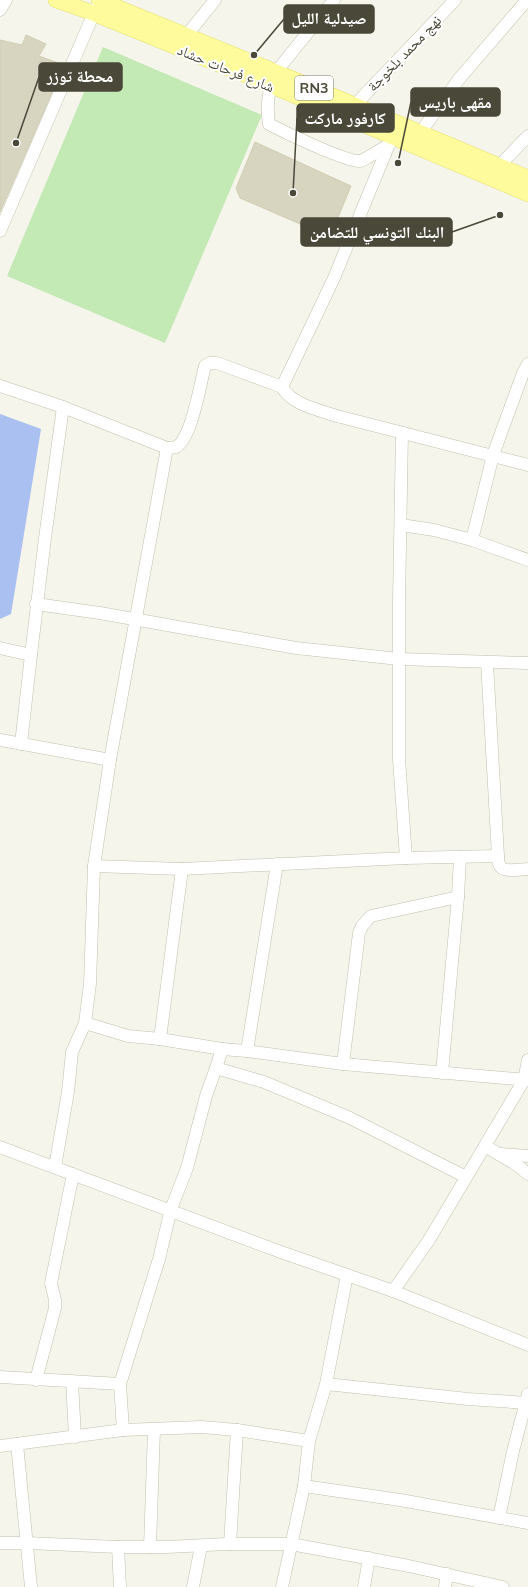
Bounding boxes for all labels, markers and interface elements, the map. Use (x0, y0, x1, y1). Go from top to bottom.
callout: صيدلية الليل (284, 5, 374, 33)
text: صيدلية الليل (292, 8, 366, 28)
street label: نهج محمد بلخوجة (363, 11, 446, 96)
street label: شارع فرحات حشاد (174, 40, 277, 97)
callout: محطة توزر (39, 63, 122, 91)
text: محطة توزر (46, 66, 113, 86)
road number: RN3 (295, 76, 333, 100)
callout: مقهى باريس (411, 88, 500, 116)
text: مقهى باريس (418, 92, 492, 112)
callout: كارفور ماركت (297, 104, 394, 132)
text: كارفور ماركت (304, 108, 386, 128)
callout: البنك التونسي للتضامن (301, 218, 452, 246)
text: البنك التونسي للتضامن (310, 222, 444, 245)

